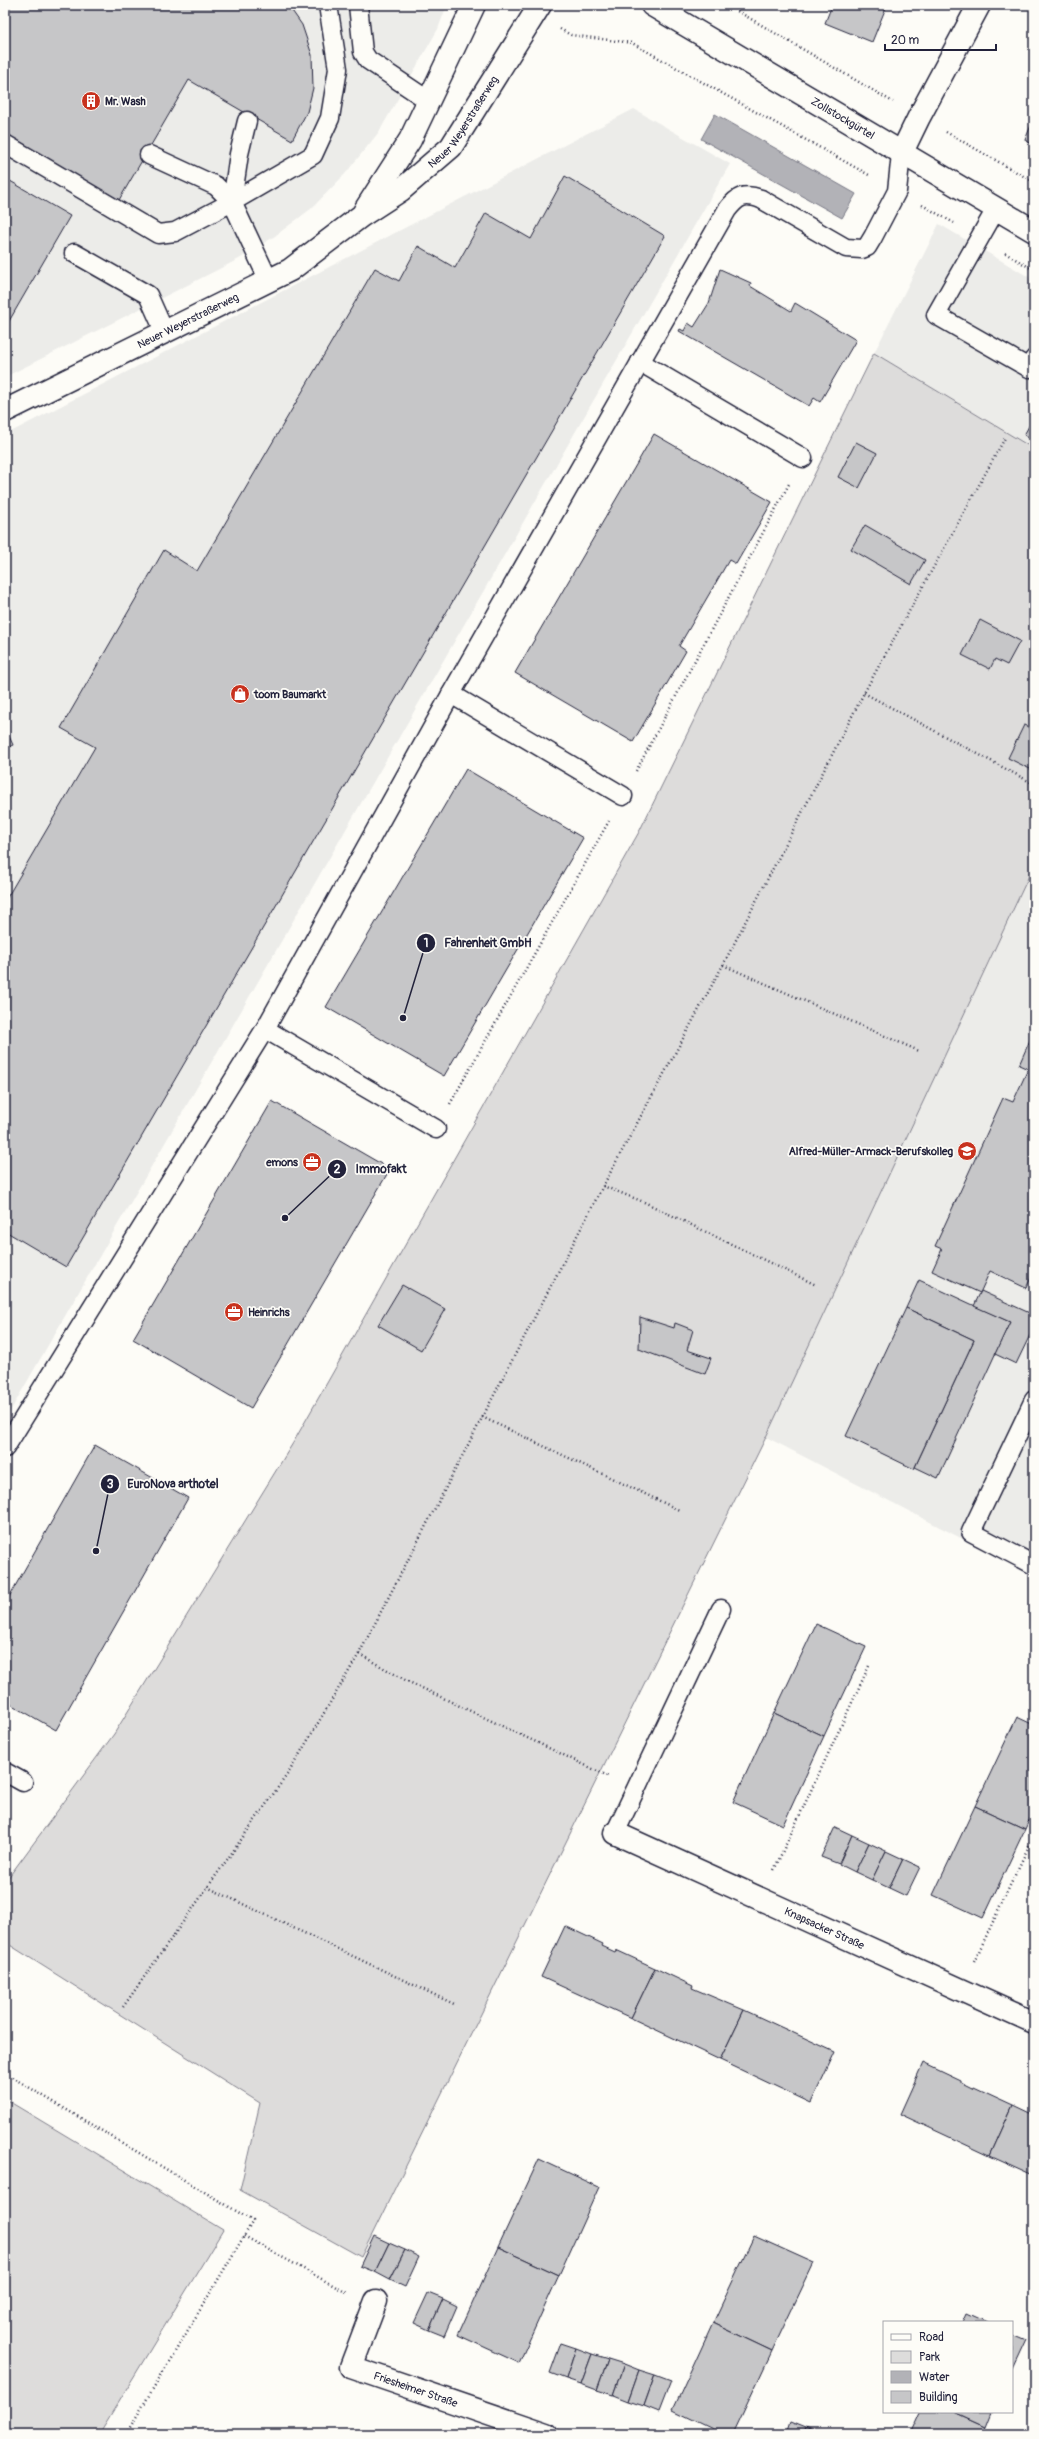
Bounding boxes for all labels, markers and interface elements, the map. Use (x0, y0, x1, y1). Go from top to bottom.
scale bar (885, 26, 996, 52)
text: 20 m (891, 33, 920, 48)
street label: Neuer Weyerstraßerweg (425, 73, 501, 170)
building icon: Mr. Wash (80, 90, 102, 112)
street label: Zollstockgürtel (809, 94, 877, 142)
place label: Mr. Wash (105, 95, 146, 108)
street label: Neuer Weyerstraßerweg (135, 290, 241, 351)
shop icon: toom Baumarkt (229, 683, 251, 705)
place label: toom Baumarkt (253, 688, 327, 701)
callout: Fahrenheit GmbH (416, 931, 539, 955)
text: 1 (424, 936, 428, 951)
text: Fahrenheit GmbH (444, 936, 532, 951)
school or university icon: Alfred-Müller-Armack-Berufskolleg (956, 1140, 978, 1162)
place label: Alfred-Müller-Armack-Berufskolleg (789, 1145, 953, 1158)
office icon: emons (301, 1151, 323, 1173)
place label: emons (265, 1156, 298, 1169)
callout: Immofakt (327, 1157, 414, 1181)
text: 2 (334, 1162, 341, 1177)
text: Immofakt (356, 1162, 408, 1177)
office icon: Heinrichs (223, 1301, 245, 1323)
place label: Heinrichs (248, 1306, 290, 1319)
callout: EuroNova arthotel (100, 1472, 227, 1496)
text: 3 (107, 1477, 114, 1492)
text: EuroNova arthotel (127, 1477, 219, 1492)
street label: Knapsacker Straße (782, 1904, 867, 1952)
legend (883, 2321, 1013, 2413)
text: Road (919, 2330, 944, 2345)
text: Park (919, 2350, 940, 2365)
street label: Friesheimer Straße (372, 2369, 460, 2410)
text: Water (919, 2370, 950, 2385)
text: Building (919, 2390, 958, 2405)

